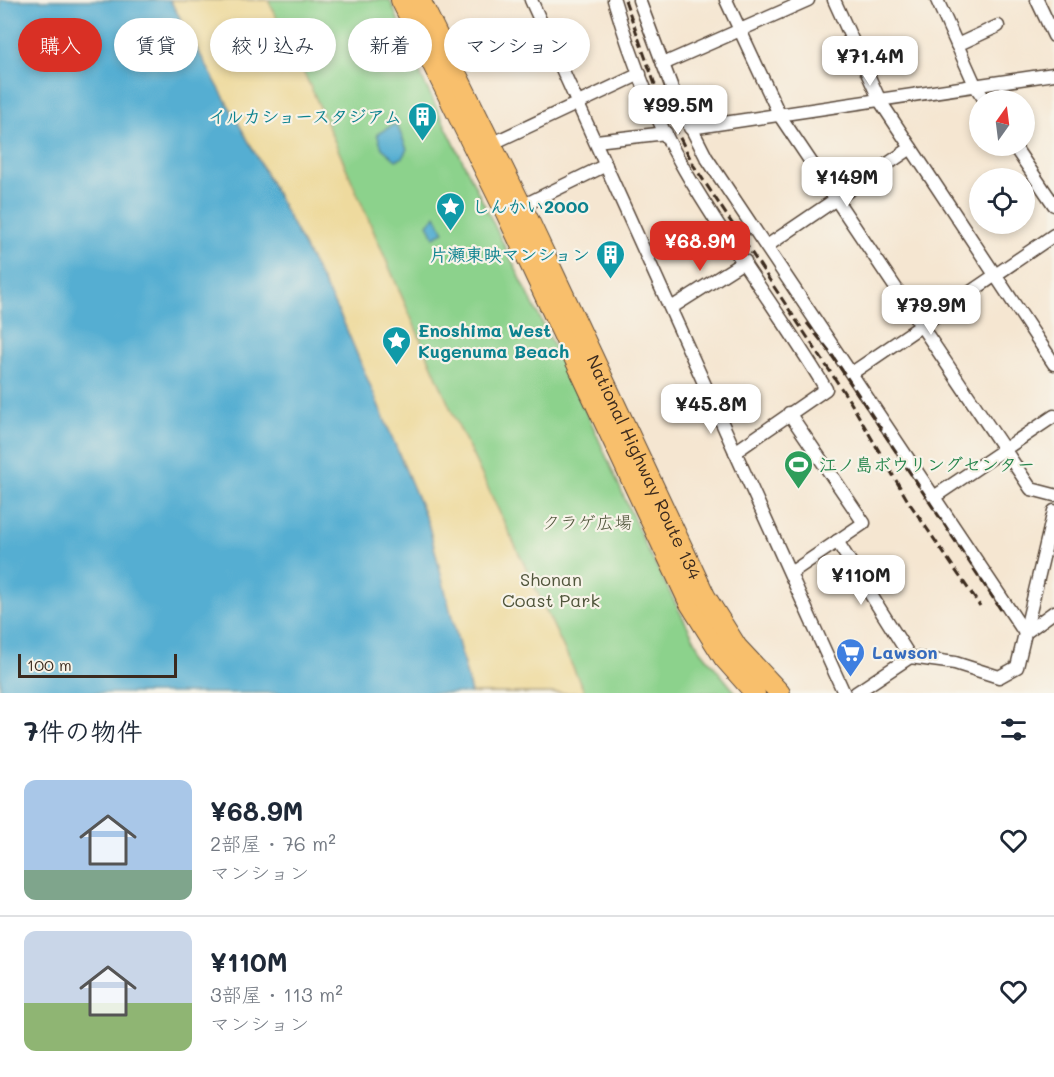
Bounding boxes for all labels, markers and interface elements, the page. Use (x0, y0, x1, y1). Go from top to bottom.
chip: 購入 (18, 18, 102, 72)
chip: 賃貸 (114, 18, 198, 72)
chip: 絞り込み (210, 18, 336, 72)
chip: 新着 (348, 18, 432, 72)
chip: マンション (444, 18, 590, 72)
pin: ¥71.4M (821, 36, 919, 87)
text: ¥71.4M (836, 42, 904, 68)
pin: ¥99.5M (629, 85, 727, 136)
north arrow (969, 90, 1035, 156)
map controls (969, 90, 1035, 234)
text: ¥99.5M (642, 91, 714, 117)
building icon: イルカショースタジアム (407, 100, 439, 142)
place label: イルカショースタジアム (208, 104, 402, 128)
pin: ¥149M (805, 157, 889, 208)
text: ¥149M (816, 163, 878, 189)
button: locate (969, 168, 1035, 234)
place icon: しんかい2000 (435, 190, 467, 232)
place label: しんかい2000 (472, 194, 589, 218)
pin: ¥68.9M (651, 221, 749, 272)
text: ¥68.9M (664, 227, 736, 253)
building icon: 片瀬東映マンション (595, 238, 627, 280)
place label: 片瀬東映マンション (429, 242, 590, 266)
pin: ¥79.9M (882, 285, 980, 336)
text: ¥79.9M (896, 291, 966, 317)
place label: Enoshima West Kugenuma Beach (418, 318, 569, 363)
place icon: Enoshima West Kugenuma Beach (381, 324, 413, 366)
street label: National Highway Route 134 (581, 351, 708, 583)
pin: ¥45.8M (662, 384, 760, 435)
text: ¥45.8M (675, 390, 747, 416)
sports icon: 江ノ島ボウリングセンター (782, 448, 814, 490)
place label: 江ノ島ボウリングセンター (819, 452, 1035, 476)
park label: クラゲ広場 (542, 510, 632, 534)
pin: ¥110M (819, 555, 903, 606)
text: ¥110M (831, 561, 891, 587)
park label: Shonan Coast Park (502, 567, 600, 612)
supermarket icon: Lawson (835, 636, 867, 678)
place label: Lawson (872, 640, 938, 664)
scale bar (18, 651, 177, 678)
text: 100 m (27, 654, 72, 675)
icon: filters (997, 713, 1030, 746)
text: 7件の物件 (24, 714, 142, 748)
text: ¥68.9M (210, 794, 304, 828)
icon: home (72, 804, 144, 876)
icon: heart (997, 824, 1030, 857)
text: 2部屋 · 76 m² (210, 830, 336, 856)
text: マンション (210, 859, 309, 885)
text: ¥110M (210, 945, 288, 979)
icon: home (72, 955, 144, 1027)
icon: heart (997, 975, 1030, 1008)
text: 3部屋 · 113 m² (210, 981, 343, 1007)
text: マンション (210, 1010, 309, 1036)

